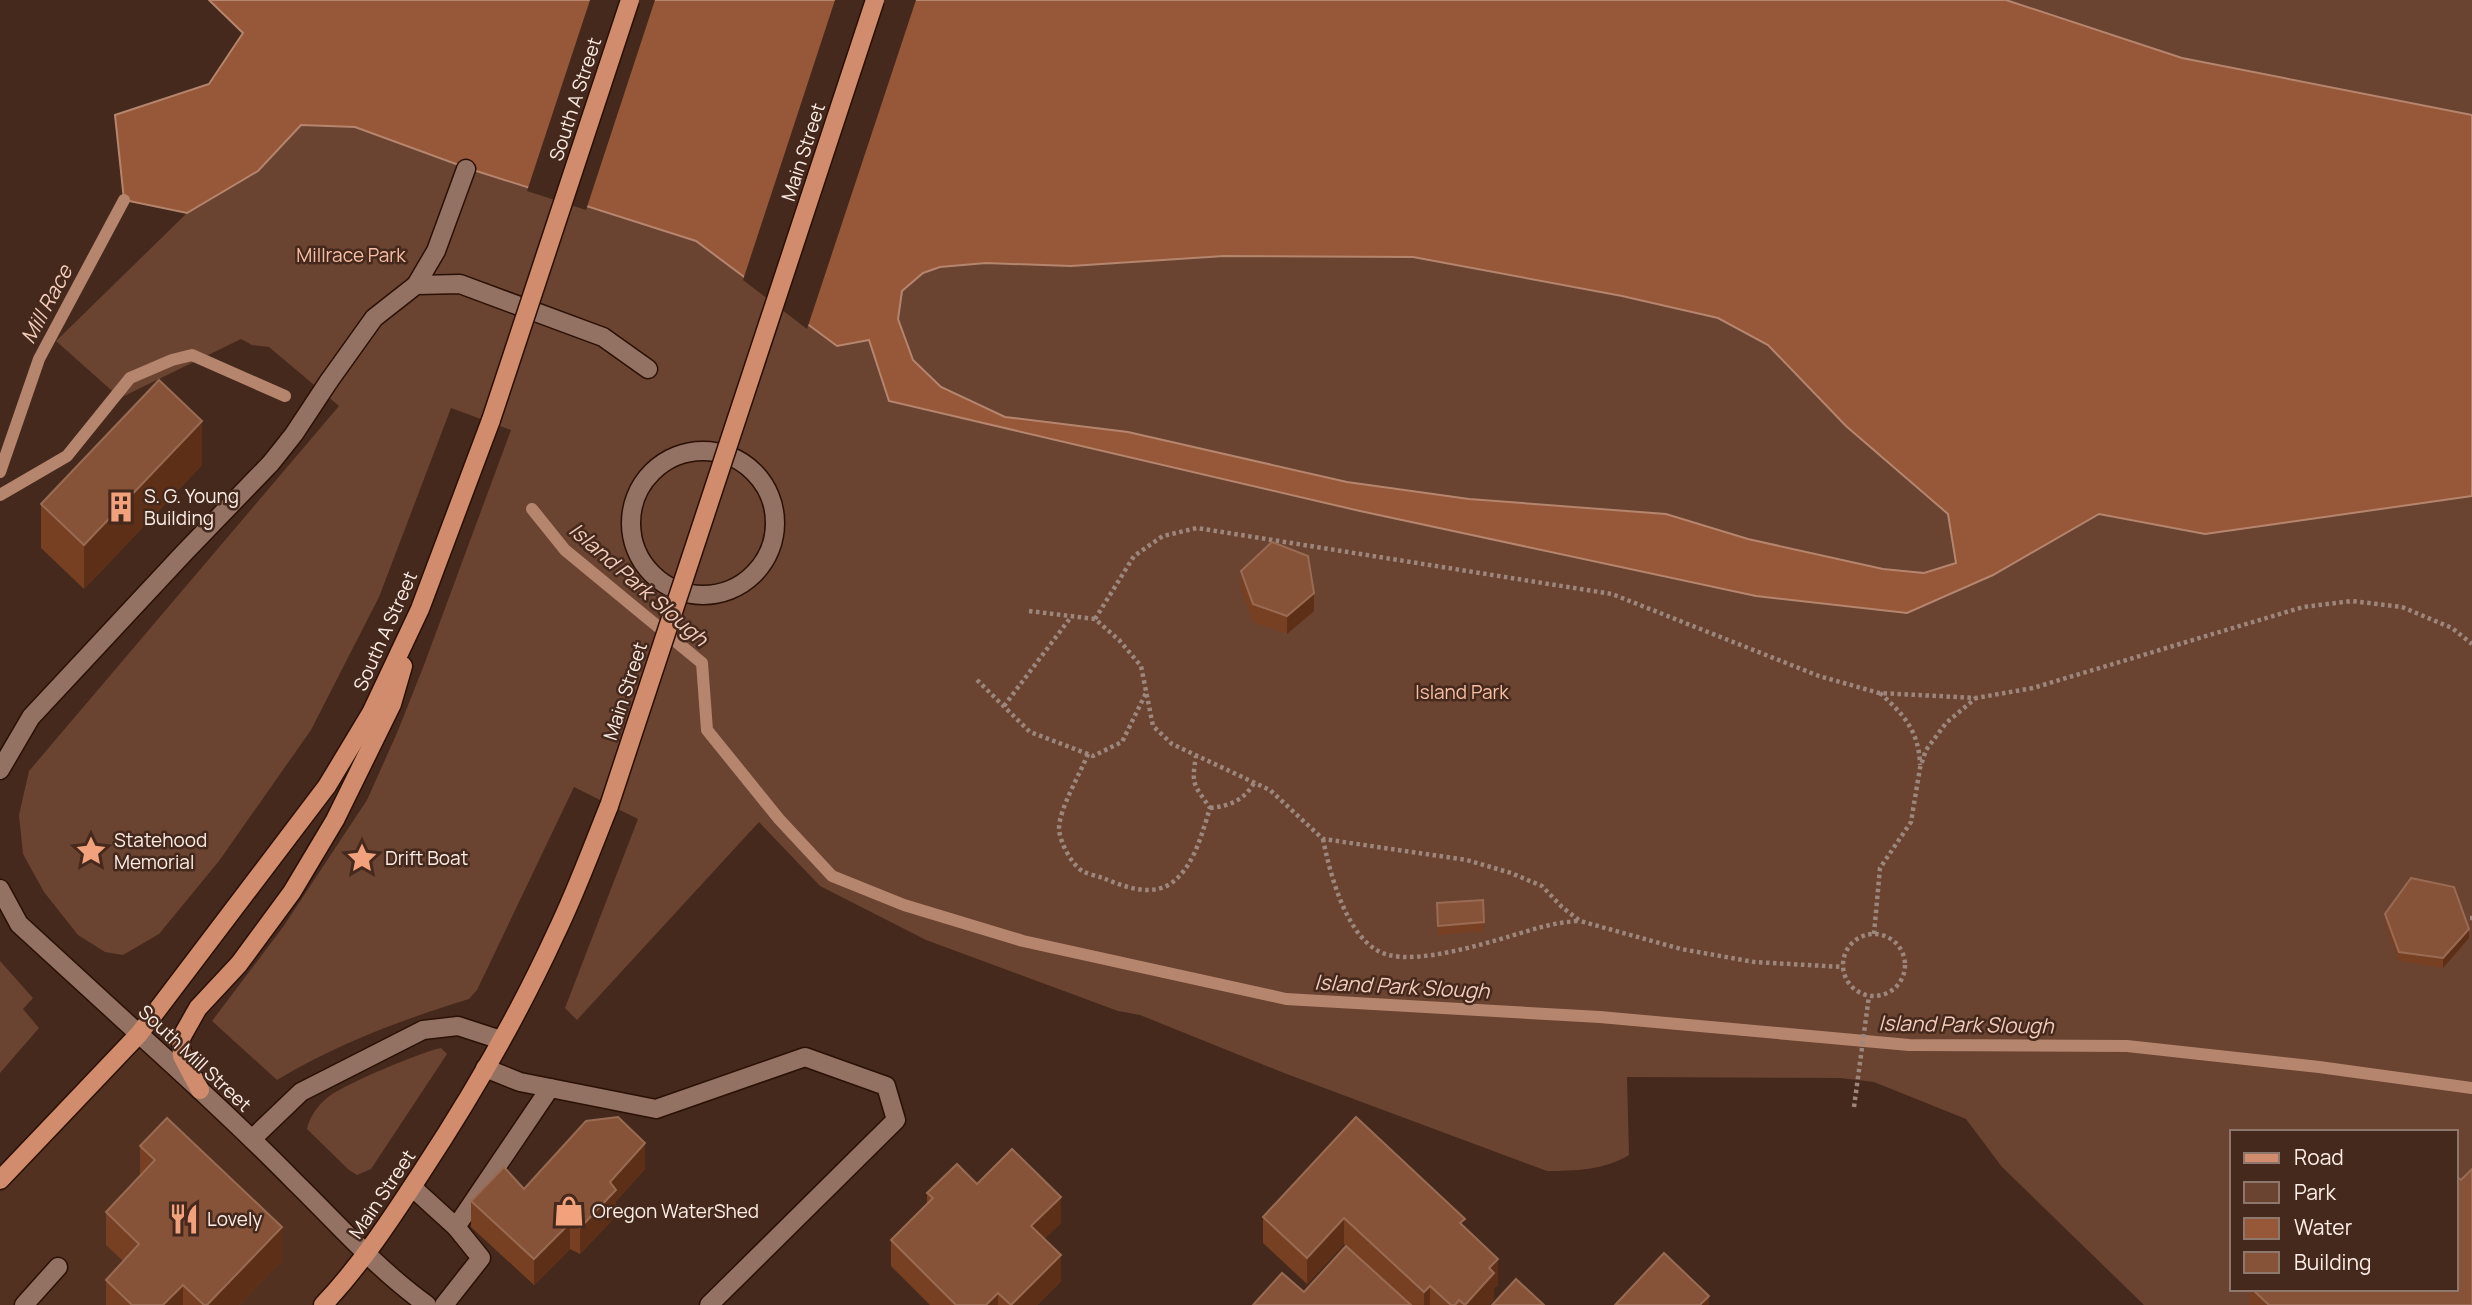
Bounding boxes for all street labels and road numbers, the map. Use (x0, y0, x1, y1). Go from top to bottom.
street label: South A Street (543, 34, 607, 164)
street label: Main Street (775, 100, 831, 204)
street label: South A Street (347, 567, 423, 695)
street label: Main Street (597, 639, 653, 743)
street label: South Mill Street (133, 999, 257, 1117)
street label: Main Street (343, 1145, 421, 1243)

